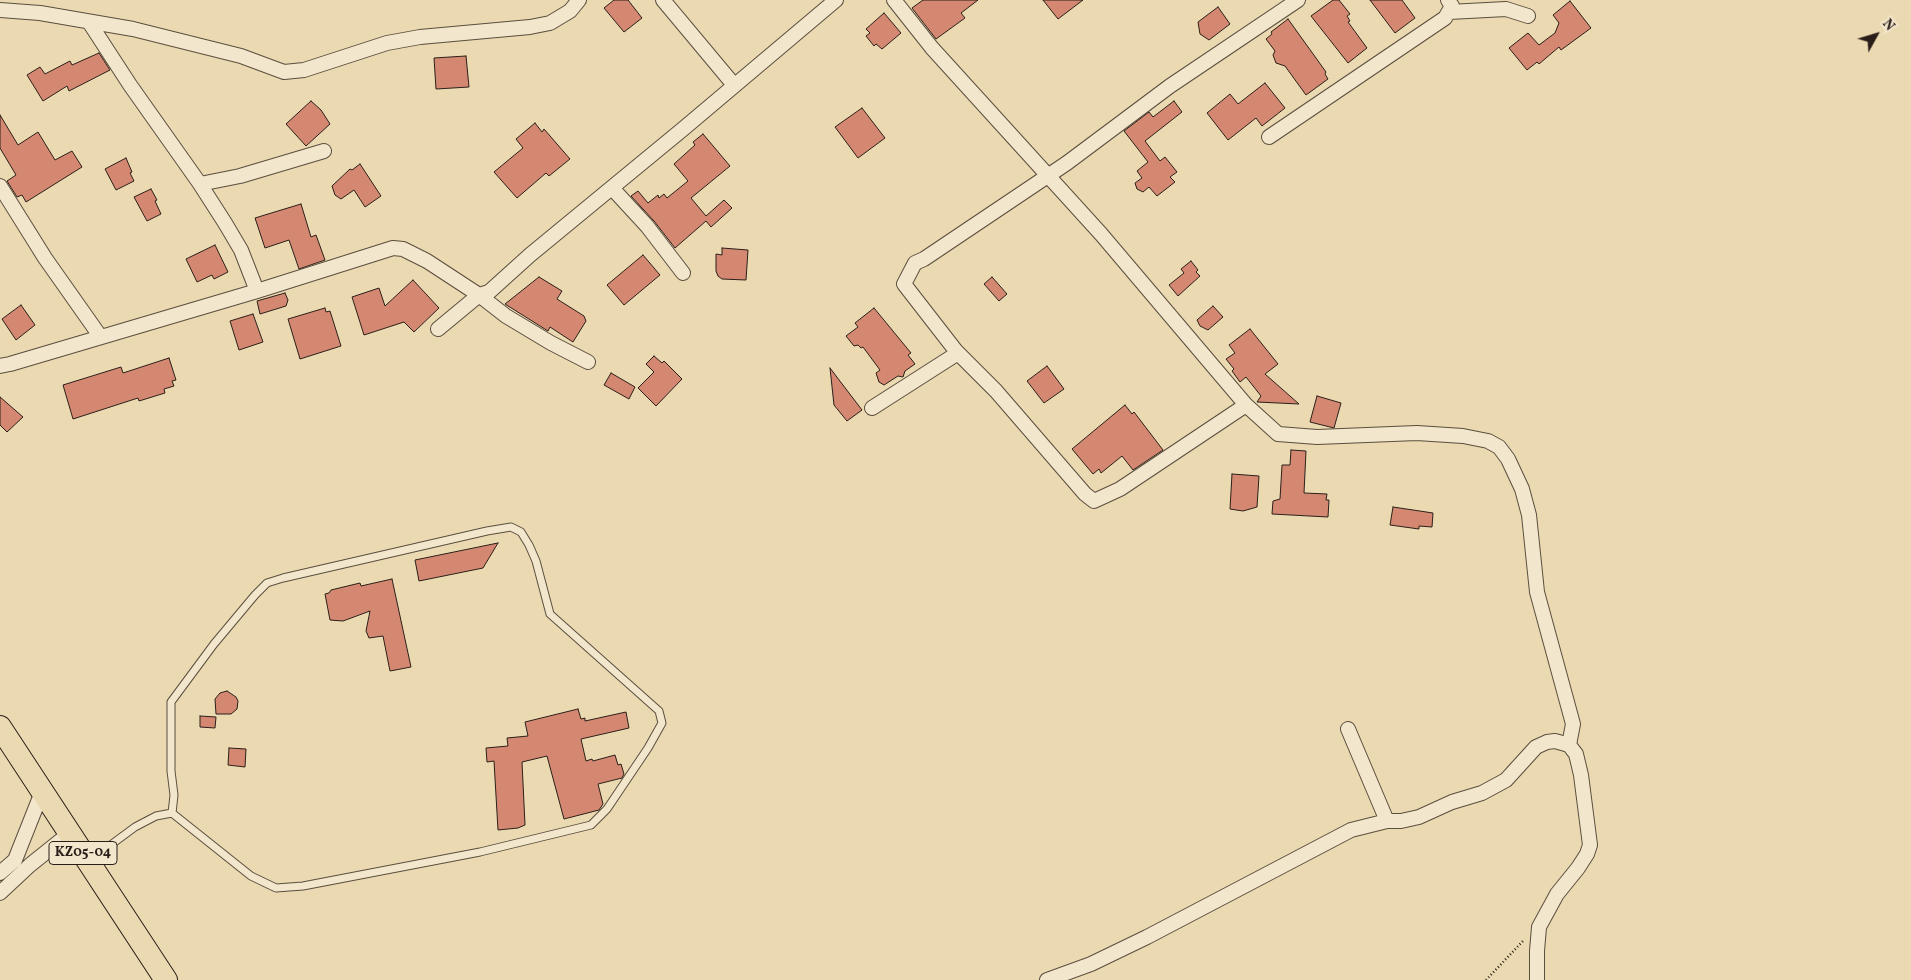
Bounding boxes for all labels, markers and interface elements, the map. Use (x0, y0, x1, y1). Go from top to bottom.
north arrow (1851, 10, 1901, 60)
text: N (1877, 15, 1899, 35)
road number: KZ05-04 (49, 841, 117, 864)

